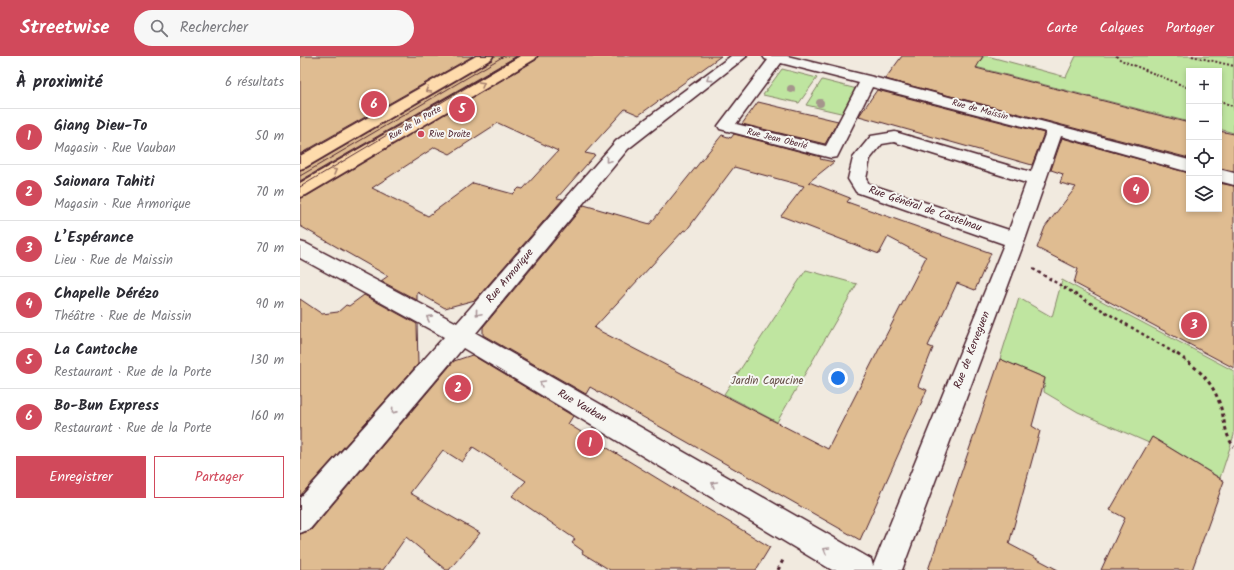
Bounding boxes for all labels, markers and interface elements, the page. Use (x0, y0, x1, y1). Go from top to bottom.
search box (134, 10, 414, 46)
text: Streetwise (20, 13, 110, 43)
text: Rechercher (180, 16, 248, 40)
icon: search (148, 17, 170, 39)
text: Carte (1046, 17, 1078, 39)
text: Calques (1100, 17, 1144, 39)
text: Partager (1166, 17, 1214, 39)
map controls (1186, 68, 1222, 212)
button: + (1186, 68, 1222, 104)
text: À proximité (16, 69, 103, 96)
text: 6 résultats (225, 72, 284, 93)
one-way arrow (707, 74, 714, 81)
one-way arrow (478, 81, 485, 89)
one-way arrow (424, 85, 432, 92)
pin: 6 (361, 89, 387, 119)
pin: 5 (449, 94, 475, 124)
street label: Rue de Maissin (950, 95, 1010, 125)
street label: Rue de la Porte (386, 102, 444, 144)
button: − (1186, 104, 1222, 140)
text: Giang Dieu-To (54, 114, 147, 138)
street label: Rue Jean Oberlé (745, 124, 810, 154)
text: 1 (27, 126, 31, 147)
text: 50 m (255, 126, 284, 147)
place label: Rive Droite (429, 127, 470, 142)
marker: Rive Droite (416, 129, 426, 139)
text: Magasin · Rue Vauban (54, 138, 176, 159)
button: locate (1186, 140, 1222, 176)
one-way arrow (606, 156, 613, 163)
one-way arrow (330, 168, 337, 175)
text: Saionara Tahiti (54, 170, 154, 194)
pin: 4 (1123, 175, 1149, 205)
button: layers (1186, 176, 1222, 212)
street label: Rue Général de Castelnau (866, 181, 985, 237)
text: 2 (25, 182, 33, 203)
text: 70 m (256, 182, 284, 203)
text: Magasin · Rue Armorique (54, 194, 191, 215)
text: L’Espérance (54, 226, 134, 250)
text: 3 (25, 238, 33, 259)
text: 70 m (256, 238, 284, 259)
street label: Rue Armorique (482, 245, 538, 307)
text: Lieu · Rue de Maissin (54, 250, 173, 271)
text: Chapelle Dérézo (54, 282, 159, 306)
text: 4 (25, 294, 33, 315)
text: 90 m (256, 294, 284, 315)
text: Théâtre · Rue de Maissin (54, 306, 191, 327)
one-way arrow (476, 308, 483, 315)
street label: Rue de Kerveguen (949, 308, 995, 391)
pin: 3 (1181, 310, 1207, 340)
one-way arrow (426, 316, 433, 323)
text: La Cantoche (54, 338, 138, 362)
text: 5 (26, 350, 32, 371)
text: 130 m (250, 350, 284, 371)
text: Restaurant · Rue de la Porte (54, 362, 211, 383)
your location (828, 368, 848, 388)
park label: Jardin Capucine (731, 372, 804, 390)
pin: 2 (445, 373, 471, 403)
one-way arrow (539, 380, 546, 388)
street label: Rue Vauban (554, 385, 610, 427)
text: Bo-Bun Express (54, 394, 159, 418)
text: 6 (25, 406, 33, 427)
text: 160 m (251, 406, 284, 427)
one-way arrow (391, 406, 398, 414)
text: Restaurant · Rue de la Porte (54, 418, 211, 439)
pin: 1 (577, 428, 603, 458)
button: Enregistrer (16, 456, 146, 498)
button: Partager (154, 456, 284, 498)
one-way arrow (711, 482, 718, 489)
one-way arrow (823, 548, 830, 555)

